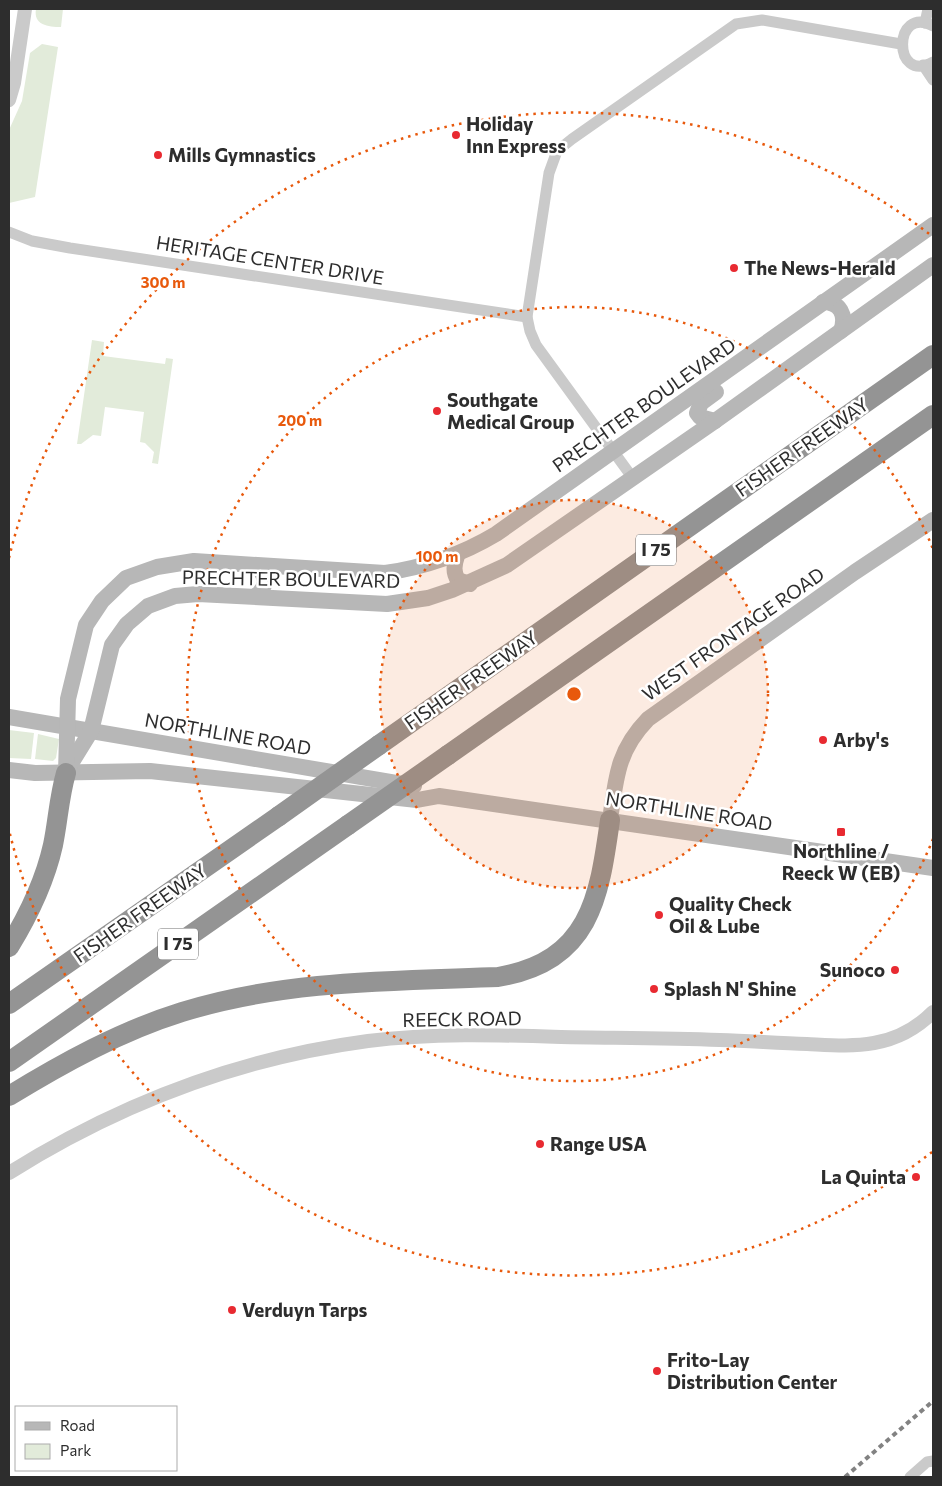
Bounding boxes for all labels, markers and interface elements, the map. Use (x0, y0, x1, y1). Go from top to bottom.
place label: Holiday Inn Express (466, 112, 566, 157)
marker: Holiday Inn Express (450, 129, 462, 141)
place label: Mills Gymnastics (168, 143, 316, 166)
marker: Mills Gymnastics (152, 149, 164, 161)
street label: HERITAGE CENTER DRIVE (155, 230, 386, 289)
place label: The News-Herald (744, 256, 896, 279)
marker: The News-Herald (728, 262, 740, 274)
text: 300 m (141, 273, 185, 291)
street label: PRECHTER BOULEVARD (548, 333, 740, 477)
place label: Southgate Medical Group (447, 388, 575, 433)
street label: FISHER FREEWAY (731, 392, 873, 501)
marker: Southgate Medical Group (431, 405, 443, 417)
text: 200 m (278, 411, 322, 429)
road number: I 75 (636, 534, 676, 566)
text: 100 m (416, 547, 458, 565)
street label: WEST FRONTAGE ROAD (637, 562, 828, 705)
street label: PRECHTER BOULEVARD (182, 565, 400, 592)
street label: FISHER FREEWAY (400, 625, 542, 734)
centre of rings (565, 685, 583, 703)
street label: NORTHLINE ROAD (143, 708, 313, 759)
place label: Arby's (833, 728, 889, 751)
marker: Arby's (817, 734, 829, 746)
street label: NORTHLINE ROAD (604, 786, 774, 835)
marker: Northline / Reeck W (EB) (835, 826, 847, 838)
place label: Northline / Reeck W (EB) (782, 839, 900, 884)
street label: FISHER FREEWAY (69, 858, 211, 967)
place label: Quality Check Oil & Lube (669, 892, 792, 937)
marker: Quality Check Oil & Lube (653, 909, 665, 921)
road number: I 75 (158, 929, 198, 960)
place label: Sunoco (820, 958, 885, 981)
marker: Sunoco (889, 964, 901, 976)
place label: Splash N' Shine (664, 977, 796, 1000)
marker: Splash N' Shine (648, 983, 660, 995)
street label: REECK ROAD (402, 1006, 522, 1031)
place label: Range USA (550, 1132, 647, 1155)
marker: Range USA (534, 1138, 546, 1150)
place label: La Quinta (821, 1165, 906, 1188)
marker: La Quinta (910, 1171, 922, 1183)
place label: Verduyn Tarps (242, 1298, 368, 1321)
marker: Verduyn Tarps (226, 1304, 238, 1316)
place label: Frito-Lay Distribution Center (667, 1348, 837, 1393)
marker: Frito-Lay Distribution Center (651, 1365, 663, 1377)
legend (15, 1406, 178, 1471)
text: Road (60, 1416, 95, 1434)
text: Park (60, 1441, 91, 1459)

